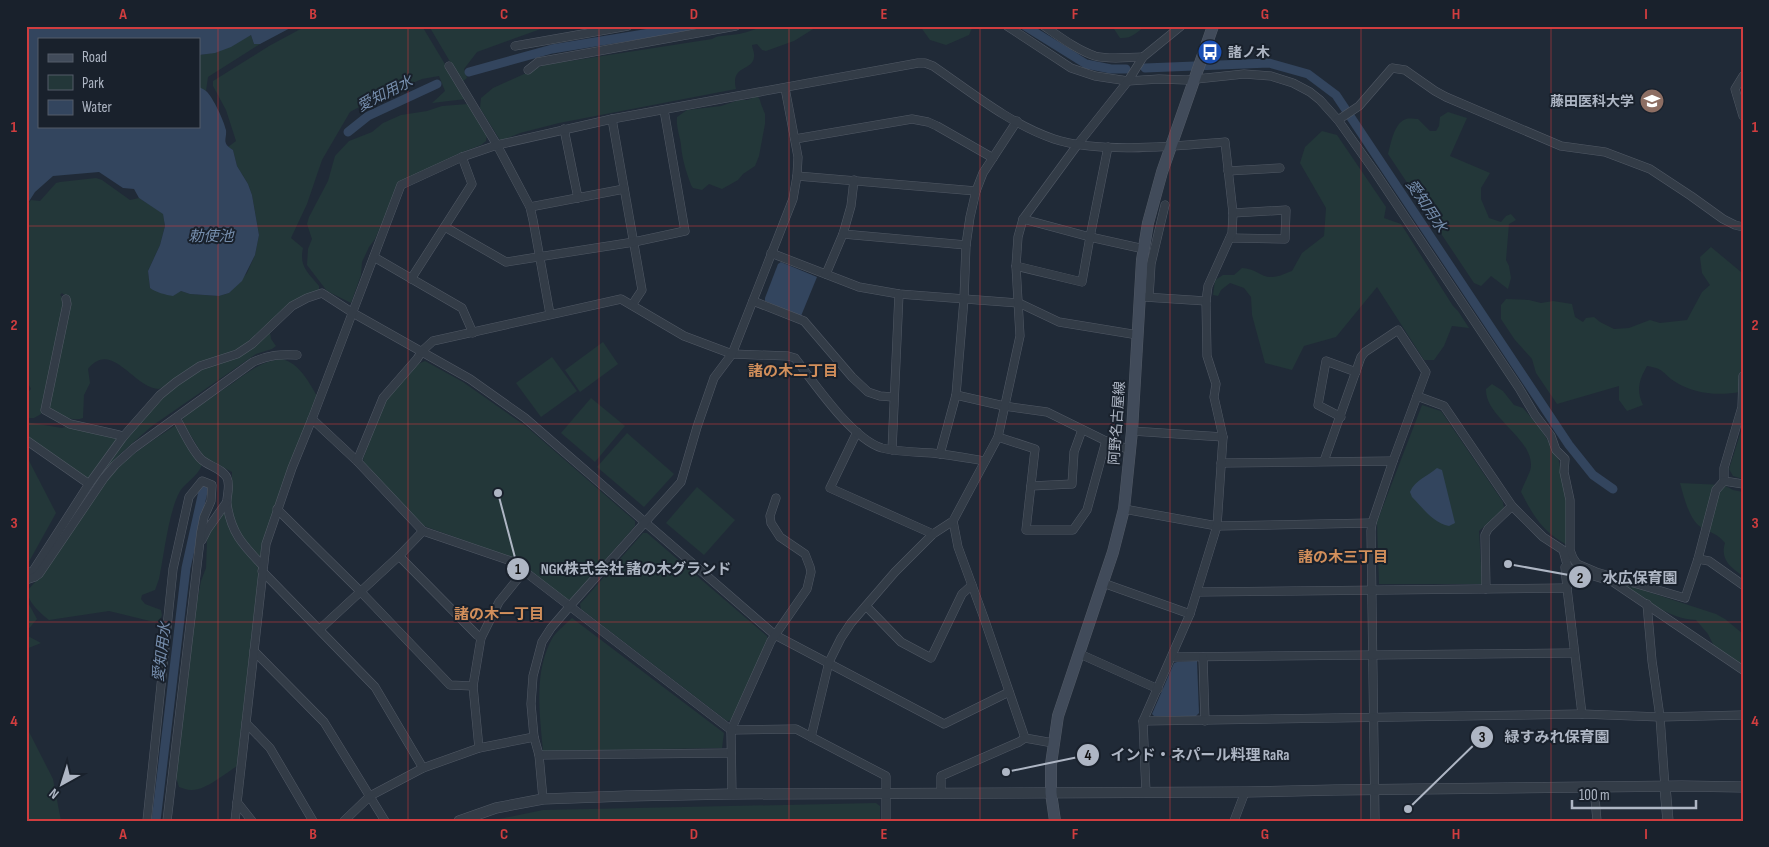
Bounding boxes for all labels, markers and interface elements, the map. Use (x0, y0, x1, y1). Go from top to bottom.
text: A (118, 5, 127, 24)
text: B (309, 5, 317, 24)
text: C (500, 5, 508, 24)
text: D (690, 5, 698, 24)
text: E (881, 5, 888, 24)
text: F (1072, 5, 1079, 24)
text: G (1261, 5, 1269, 24)
text: H (1452, 5, 1460, 24)
text: I (1644, 5, 1648, 24)
legend (38, 38, 200, 128)
bus stop icon: 諸ノ木 (1197, 39, 1223, 65)
place label: 諸ノ木 (1228, 44, 1270, 61)
text: Road (82, 48, 107, 67)
water label: 愛知用水 (354, 71, 418, 116)
text: Park (82, 74, 104, 93)
school or university icon: 藤田医科大学 (1639, 88, 1665, 114)
place label: 藤田医科大学 (1550, 93, 1634, 110)
text: Water (82, 98, 113, 117)
text: 1 (11, 118, 18, 137)
text: 1 (1752, 118, 1759, 137)
water label: 愛知用水 (1401, 176, 1452, 238)
water label: 勅使池 (188, 227, 235, 246)
text: 2 (10, 316, 18, 335)
text: 2 (1751, 316, 1759, 335)
district label: 諸の木二丁目 (748, 362, 838, 381)
street label: 阿野名古屋線 (1106, 381, 1128, 465)
text: 3 (10, 514, 18, 533)
text: 3 (1751, 514, 1759, 533)
district label: 諸の木三丁目 (1298, 548, 1388, 567)
callout: NGK株式会社 諸の木グランド (505, 554, 741, 584)
text: 1 (515, 560, 521, 579)
text: NGK株式会社 諸の木グランド (541, 560, 731, 579)
callout: 水広保育園 (1568, 562, 1688, 592)
text: 2 (1577, 569, 1583, 588)
text: 水広保育園 (1602, 569, 1678, 588)
district label: 諸の木一丁目 (454, 605, 544, 624)
water label: 愛知用水 (149, 619, 175, 683)
text: 4 (10, 712, 18, 731)
text: 4 (1751, 712, 1759, 731)
callout: 緑すみれ保育園 (1470, 722, 1620, 752)
text: 3 (1479, 728, 1486, 747)
text: 緑すみれ保育園 (1504, 728, 1610, 747)
callout: インド・ネパール料理 RaRa (1075, 740, 1299, 770)
text: 4 (1085, 746, 1092, 765)
text: インド・ネパール料理 RaRa (1110, 746, 1290, 765)
north arrow (38, 760, 88, 810)
scale bar (1572, 777, 1695, 809)
text: N (46, 785, 62, 803)
text: 100 m (1579, 786, 1610, 805)
text: A (118, 825, 127, 844)
text: B (309, 825, 317, 844)
text: C (500, 825, 508, 844)
text: D (690, 825, 698, 844)
text: E (881, 825, 888, 844)
text: F (1072, 825, 1079, 844)
text: G (1261, 825, 1269, 844)
text: H (1452, 825, 1460, 844)
text: I (1644, 825, 1648, 844)

